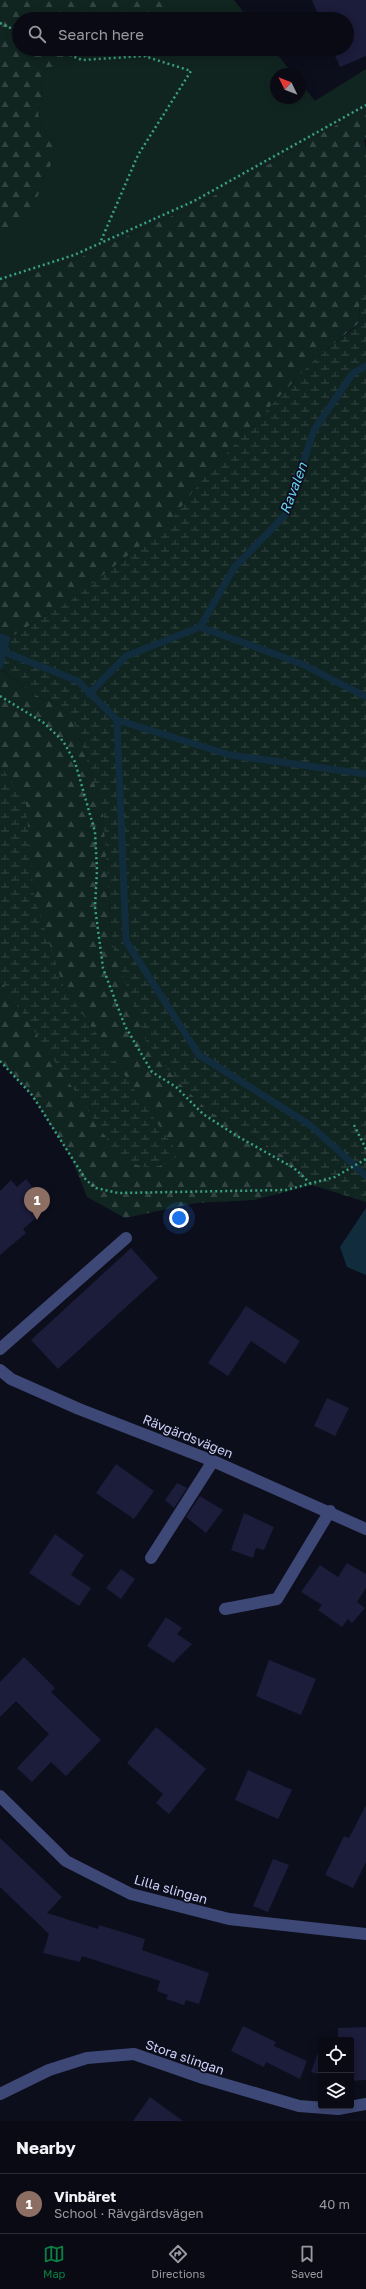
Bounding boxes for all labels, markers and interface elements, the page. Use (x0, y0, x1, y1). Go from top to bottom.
search box (12, 12, 354, 56)
icon: search (26, 23, 48, 45)
text: Search here (58, 25, 144, 43)
north arrow (270, 68, 306, 104)
water label: Ravalen (275, 459, 311, 516)
pin: 1 (24, 1187, 50, 1220)
your location (169, 1208, 189, 1228)
street label: Rävgärdsvägen (141, 1411, 235, 1461)
street label: Lilla slingan (132, 1871, 210, 1907)
street label: Stora slingan (143, 2036, 227, 2078)
map controls (318, 2037, 354, 2109)
button: locate (318, 2037, 354, 2073)
button: layers (318, 2073, 354, 2109)
text: Nearby (16, 2137, 76, 2158)
text: Vinbäret (54, 2187, 116, 2205)
text: 1 (26, 2196, 32, 2212)
text: 40 m (319, 2196, 350, 2212)
text: School · Rävgärdsvägen (54, 2205, 203, 2221)
tab: Map (43, 2243, 65, 2280)
tab: Directions (151, 2243, 205, 2280)
tab: Saved (291, 2243, 323, 2280)

